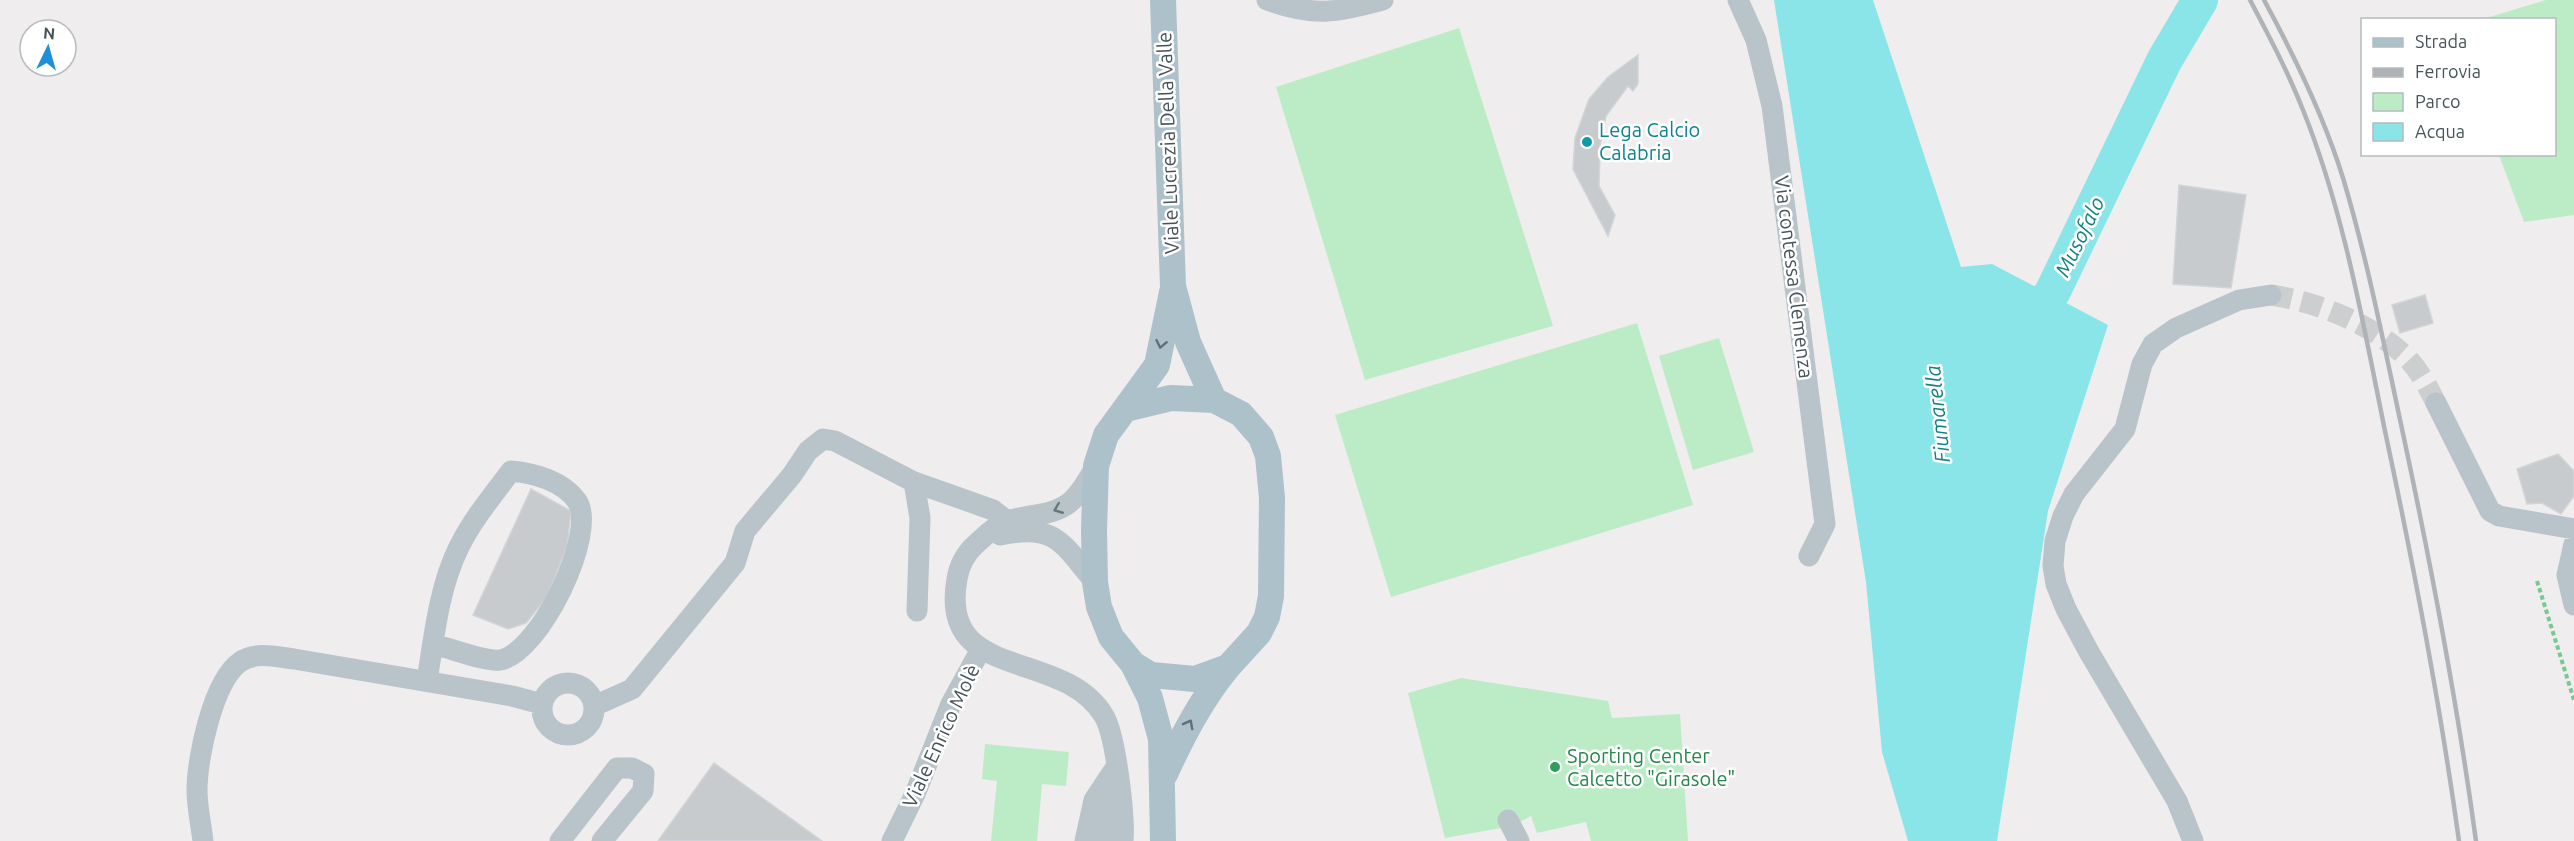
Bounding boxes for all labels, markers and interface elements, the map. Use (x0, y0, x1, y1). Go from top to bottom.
north arrow (18, 18, 78, 78)
legend (2361, 18, 2556, 156)
text: N (43, 24, 56, 43)
street label: Viale Lucrezia Della Valle (1152, 31, 1183, 255)
text: Strada (2415, 31, 2467, 51)
text: Ferrovia (2415, 61, 2481, 81)
text: Parco (2415, 91, 2461, 111)
place label: Lega Calcio Calabria (1599, 118, 1700, 164)
text: Acqua (2415, 121, 2465, 141)
marker: Lega Calcio Calabria (1580, 135, 1594, 149)
street label: Via contessa Clemenza (1771, 174, 1818, 380)
water label: Musofalo (2050, 193, 2109, 280)
one-way arrow (1156, 338, 1169, 348)
water label: Fiumarella (1920, 364, 1954, 464)
one-way arrow (1053, 501, 1063, 514)
street label: Viale Enrico Molè (897, 661, 984, 811)
one-way arrow (1182, 720, 1193, 731)
place label: Sporting Center Calcetto "Girasole" (1567, 744, 1735, 790)
marker: Sporting Center Calcetto "Girasole" (1548, 760, 1562, 774)

